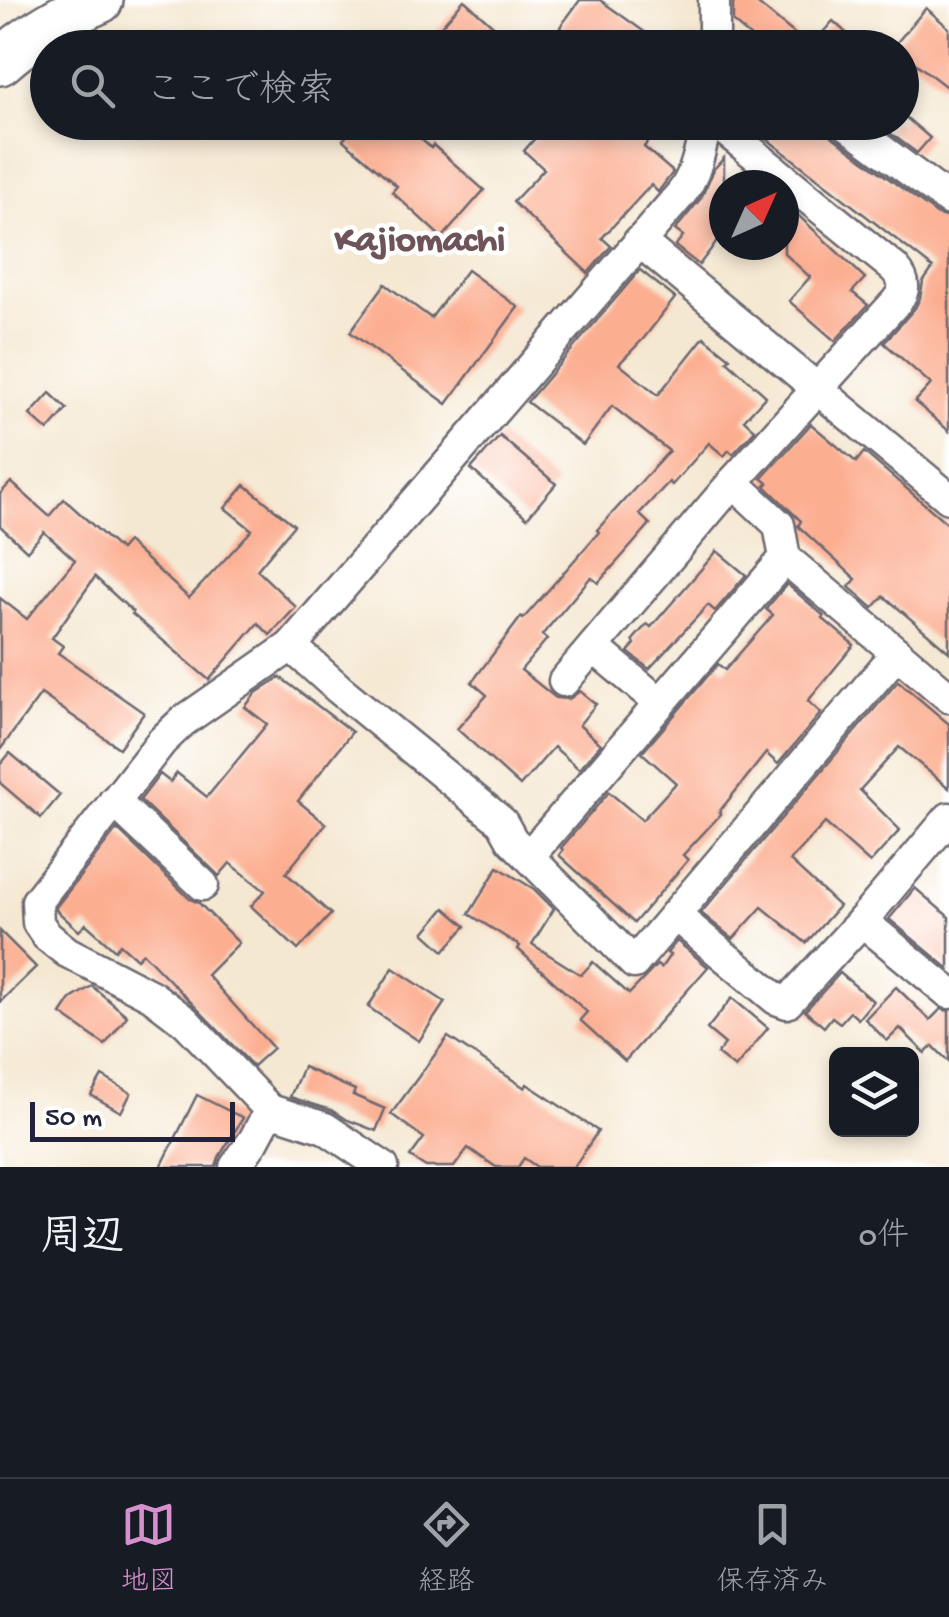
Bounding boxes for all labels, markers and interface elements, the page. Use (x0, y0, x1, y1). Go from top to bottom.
search box (30, 30, 919, 140)
icon: search (65, 58, 120, 113)
text: ここで検索 (145, 71, 335, 115)
north arrow (709, 170, 799, 260)
district label: Kajiomachi (334, 220, 505, 264)
map controls (829, 1047, 919, 1137)
button: layers (829, 1047, 919, 1137)
scale bar (30, 1097, 235, 1142)
text: 50 m (45, 1103, 102, 1136)
text: 周辺 (40, 1216, 124, 1265)
text: 0件 (859, 1219, 909, 1257)
tab: 地図 (121, 1497, 177, 1600)
tab: 経路 (418, 1497, 474, 1600)
tab: 保存済み (716, 1497, 828, 1600)

